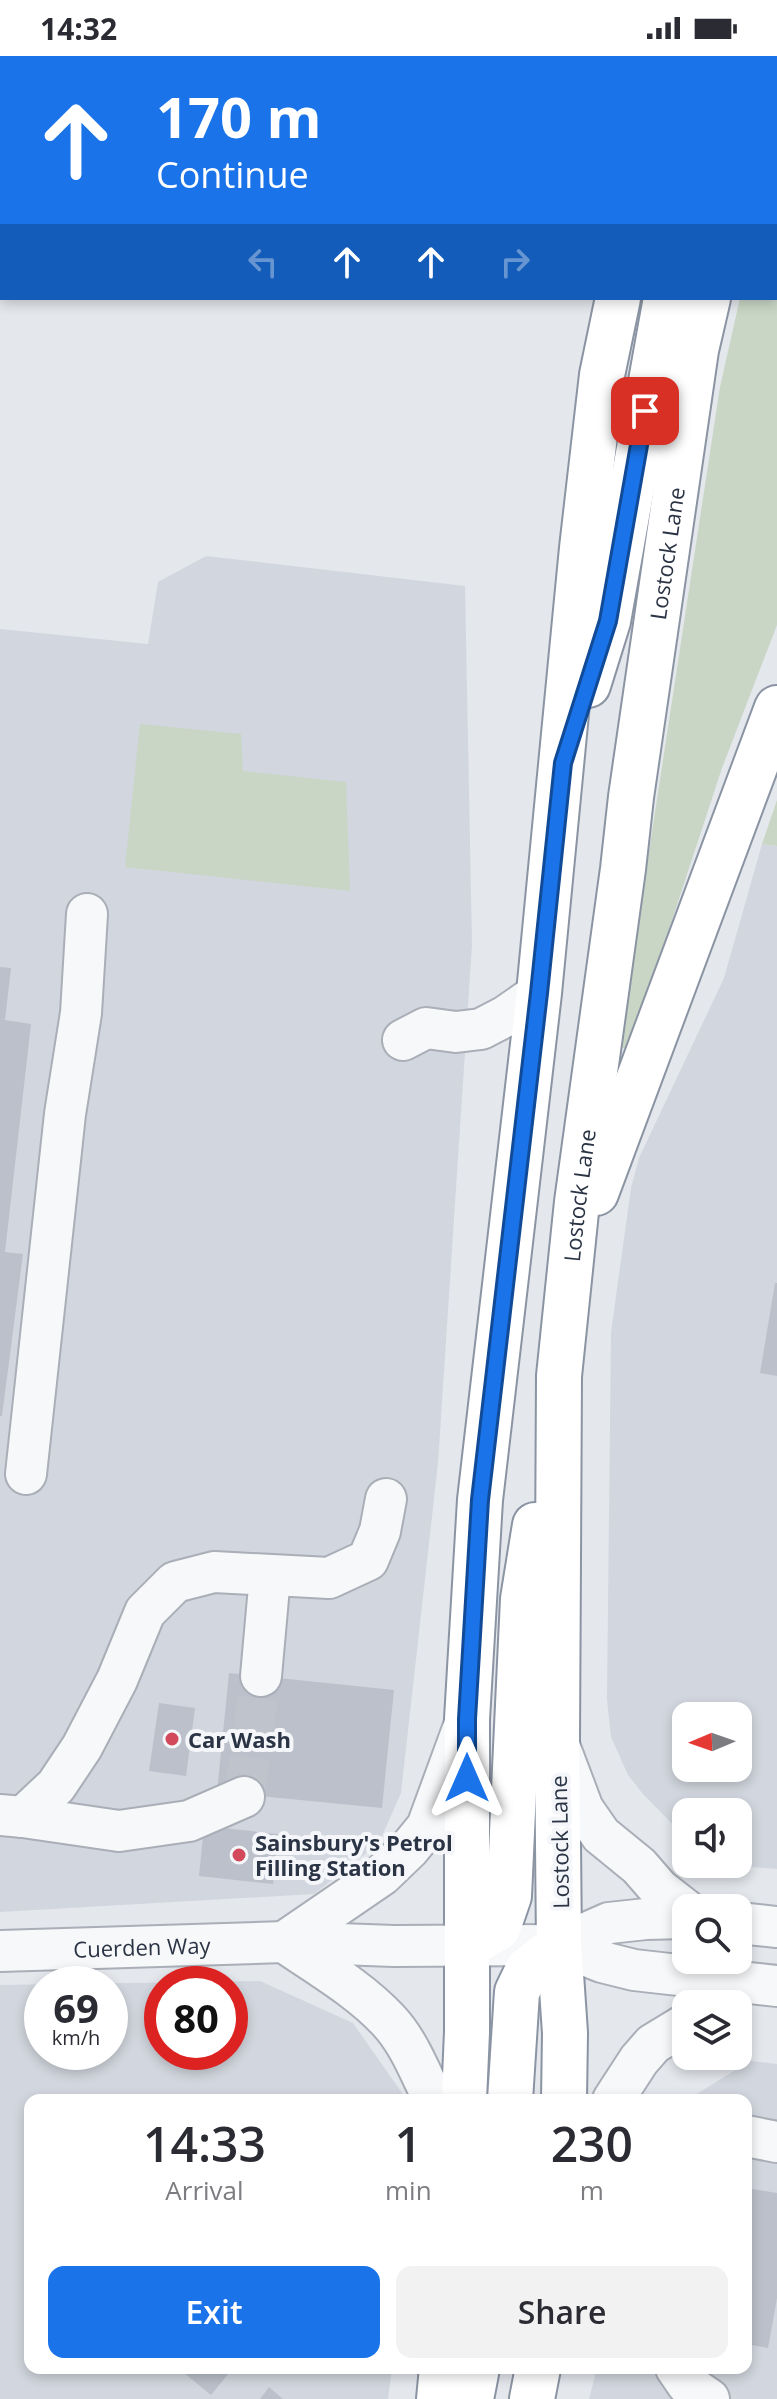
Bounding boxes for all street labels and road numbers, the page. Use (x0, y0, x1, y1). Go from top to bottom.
street label: Lostock Lane (642, 485, 691, 622)
street label: Lostock Lane (556, 1127, 602, 1263)
street label: Lostock Lane (543, 1775, 575, 1909)
street label: Cuerden Way (73, 1929, 212, 1964)

